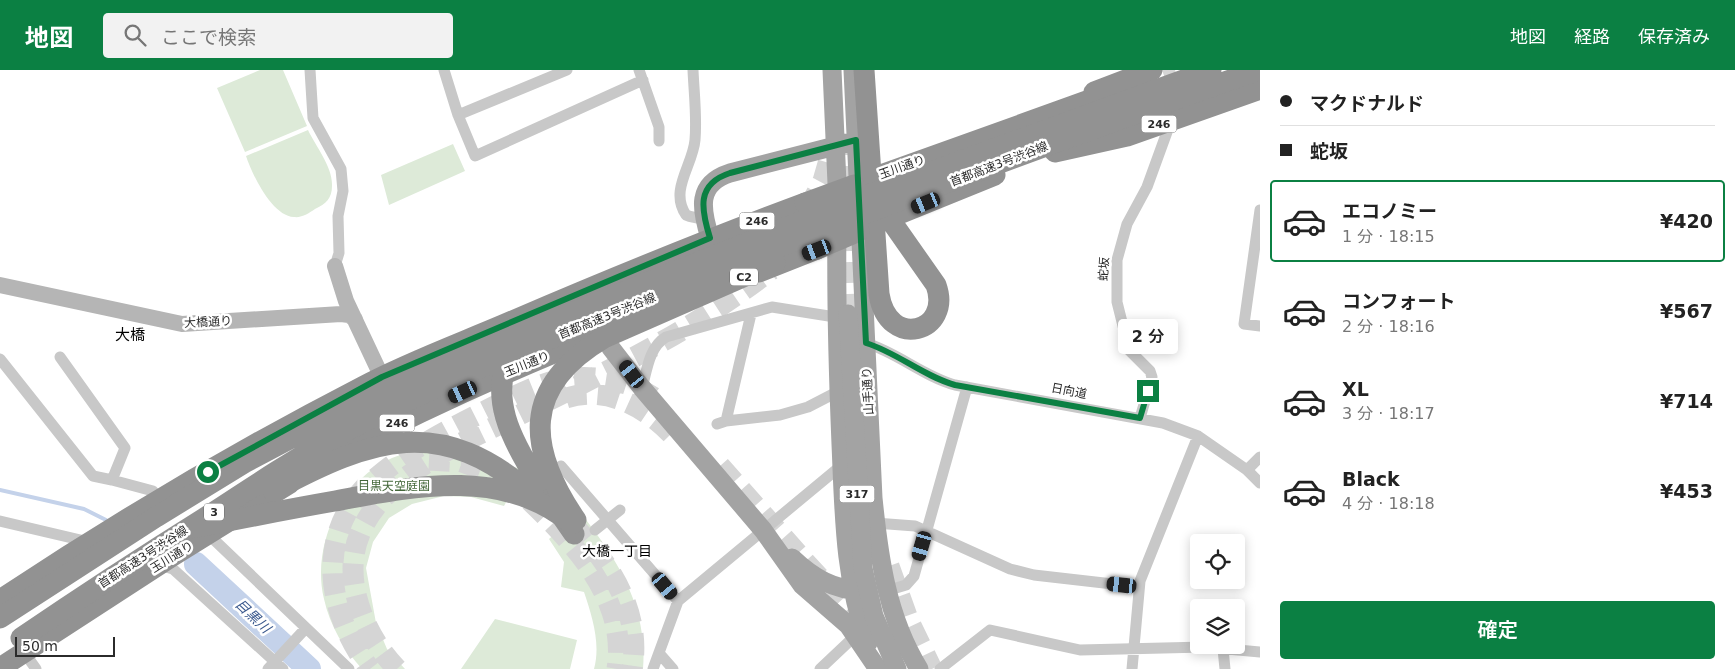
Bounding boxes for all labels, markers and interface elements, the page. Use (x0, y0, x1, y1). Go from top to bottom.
search box (103, 13, 453, 58)
icon: search (121, 21, 149, 49)
text: 地図 (25, 24, 73, 52)
text: ここで検索 (161, 26, 256, 48)
text: 地図 (1510, 26, 1546, 47)
text: 経路 (1574, 26, 1610, 47)
text: 保存済み (1638, 26, 1710, 47)
text: マクドナルド (1310, 92, 1424, 114)
road number: 246 (1142, 116, 1176, 132)
street label: 首都高速3号渋谷線 (948, 139, 1050, 189)
text: 蛇坂 (1310, 140, 1348, 162)
street label: 玉川通り (877, 152, 927, 182)
car (909, 190, 942, 216)
icon: car (1282, 199, 1327, 244)
text: エコノミー (1342, 200, 1437, 222)
text: ¥420 (1660, 210, 1713, 232)
road number: 246 (740, 212, 774, 230)
text: 1 分 · 18:15 (1342, 227, 1435, 246)
car (800, 238, 833, 262)
street label: 蛇坂 (1096, 257, 1112, 281)
road number: C2 (730, 268, 758, 286)
icon: car (1282, 289, 1327, 334)
street label: 首都高速3号渋谷線 (556, 290, 658, 342)
text: コンフォート (1342, 290, 1455, 312)
text: ¥567 (1660, 300, 1713, 322)
street label: 大橋通り (184, 314, 232, 330)
text: 2 分 · 18:16 (1342, 317, 1435, 336)
callout: 2 分 (1118, 318, 1178, 354)
district label: 大橋 (115, 326, 145, 344)
text: 2 分 (1132, 327, 1164, 346)
street label: 玉川通り (502, 349, 552, 379)
car (616, 358, 647, 390)
street label: 山手通り (860, 367, 876, 415)
text: XL (1342, 378, 1369, 400)
car (446, 379, 479, 405)
icon: car (1282, 379, 1327, 424)
route end (1137, 380, 1159, 402)
street label: 日向道 (1050, 381, 1088, 401)
text: ¥714 (1660, 390, 1713, 412)
text: 3 分 · 18:17 (1342, 404, 1435, 423)
road number: 246 (380, 414, 414, 432)
route start (197, 461, 219, 483)
text: Black (1342, 468, 1400, 490)
icon: car (1282, 469, 1327, 514)
park label: 目黒天空庭園 (358, 479, 430, 493)
text: ¥453 (1660, 480, 1713, 502)
road number: 317 (840, 486, 874, 502)
text: 4 分 · 18:18 (1342, 494, 1435, 513)
road number: 3 (204, 504, 224, 521)
street label: 首都高速3号渋谷線 (96, 523, 190, 591)
car (910, 530, 933, 562)
map controls (1190, 534, 1245, 654)
button: locate (1190, 534, 1245, 589)
street label: 玉川通り (148, 538, 196, 576)
district label: 大橋一丁目 (582, 543, 652, 559)
car (649, 570, 680, 602)
car (1106, 576, 1137, 594)
water label: 目黒川 (232, 596, 275, 638)
button: layers (1190, 599, 1245, 654)
button: 確定 (1280, 601, 1715, 659)
scale bar (15, 634, 115, 657)
text: 50 m (22, 638, 58, 654)

